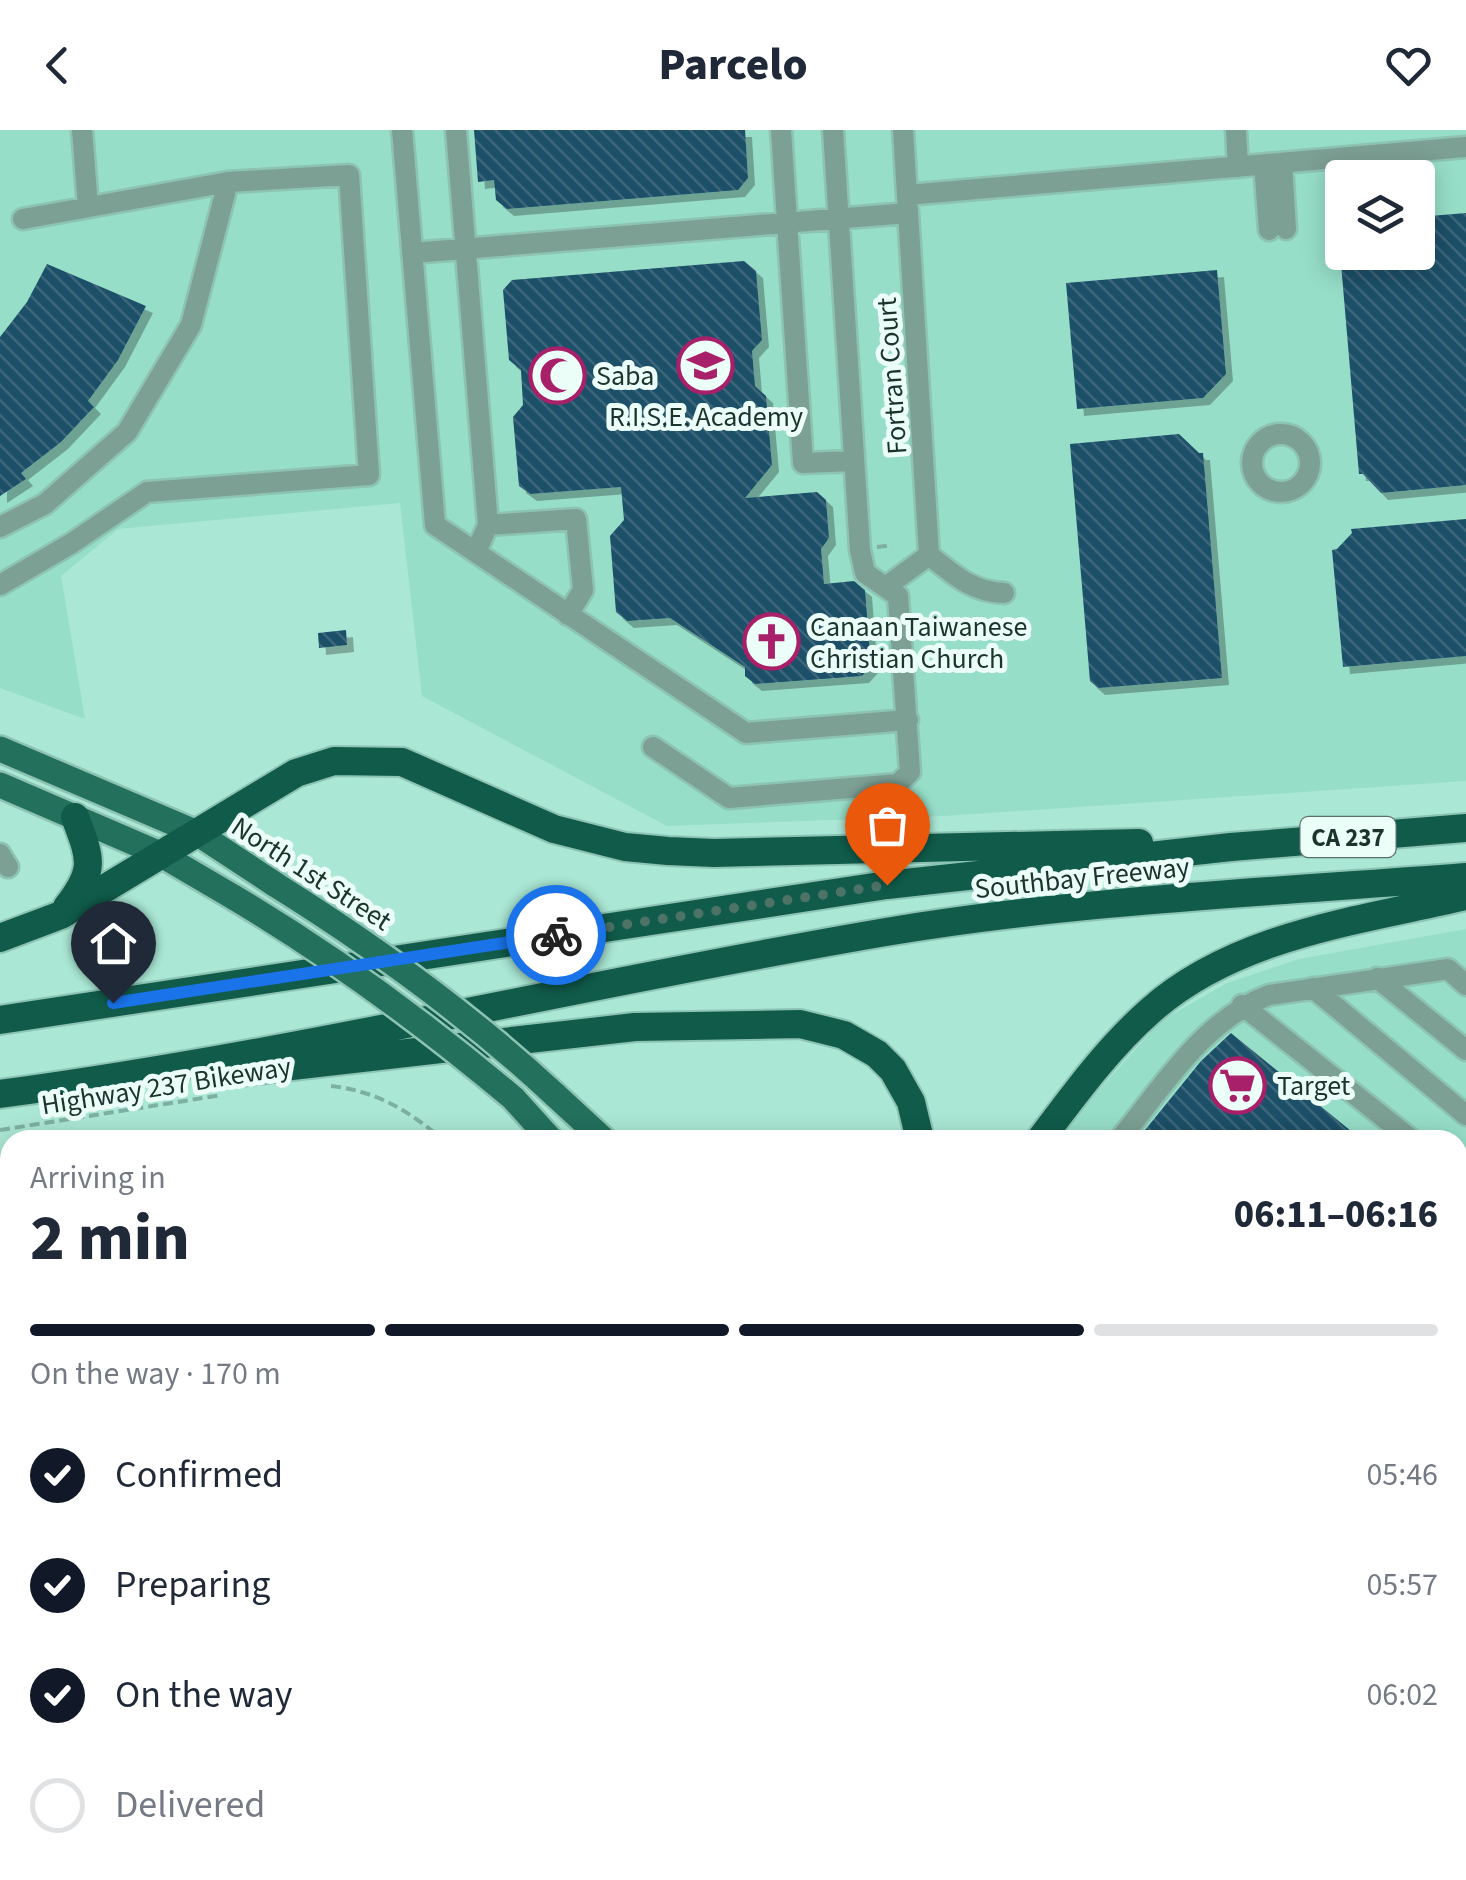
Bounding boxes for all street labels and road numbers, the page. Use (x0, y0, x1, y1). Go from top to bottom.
street label: Fortran Court (867, 295, 917, 456)
street label: North 1st Street (224, 807, 400, 941)
road number: CA 237 (1300, 817, 1396, 857)
street label: Southbay Freeway (973, 847, 1191, 909)
street label: Highway 237 Bikeway (38, 1047, 294, 1125)

